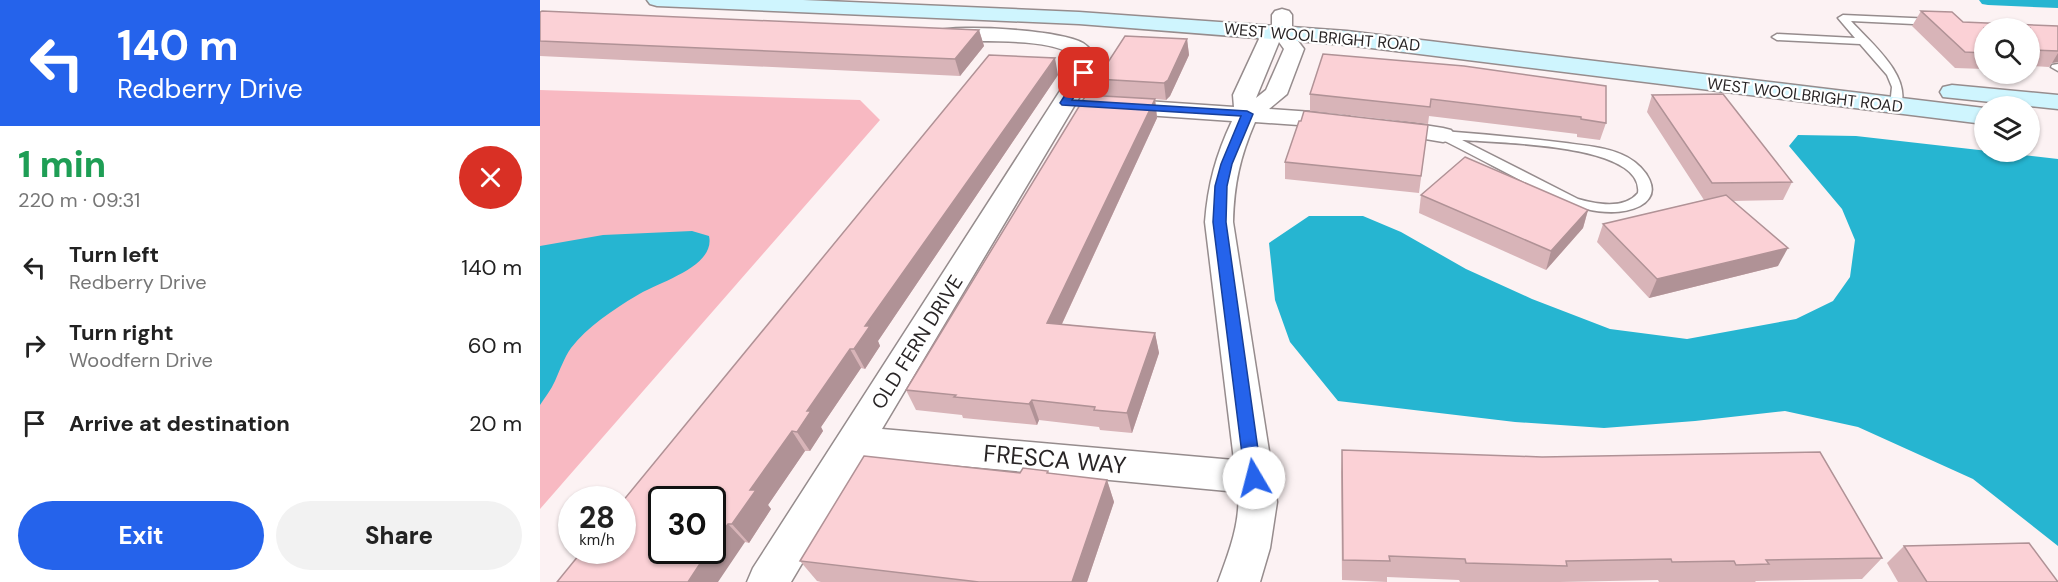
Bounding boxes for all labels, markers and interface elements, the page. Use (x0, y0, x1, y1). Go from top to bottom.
text: 140 m (117, 18, 239, 73)
street label: WEST WOOLBRIGHT ROAD (1223, 18, 1421, 56)
map controls (1974, 18, 2040, 162)
button: search (1974, 18, 2040, 84)
icon: left (18, 24, 96, 102)
pin (1058, 47, 1109, 98)
icon: arrive (1067, 56, 1100, 89)
text: Redberry Drive (117, 71, 303, 106)
street label: WEST WOOLBRIGHT ROAD (1706, 73, 1904, 117)
button: layers (1974, 96, 2040, 162)
text: 1 min (18, 141, 106, 188)
button: close (459, 146, 522, 209)
text: 220 m · 09:31 (18, 187, 140, 213)
text: Turn left (69, 240, 159, 269)
icon: left (18, 251, 51, 284)
text: 140 m (461, 253, 522, 282)
text: Redberry Drive (69, 269, 207, 295)
street label: OLD FERN DRIVE (865, 270, 969, 414)
text: Turn right (69, 318, 174, 347)
icon: right (18, 329, 51, 362)
text: 60 m (468, 331, 522, 360)
text: Woodfern Drive (69, 347, 213, 373)
icon: arrive (18, 407, 51, 440)
text: Arrive at destination (69, 409, 290, 438)
text: 20 m (469, 409, 522, 438)
street label: FRESCA WAY (982, 437, 1128, 481)
position arrow (1222, 446, 1286, 510)
speed limit sign: 30 (648, 486, 726, 564)
text: 28 (579, 498, 615, 537)
button: Exit (18, 501, 264, 570)
button: Share (276, 501, 522, 570)
text: km/h (579, 530, 615, 550)

